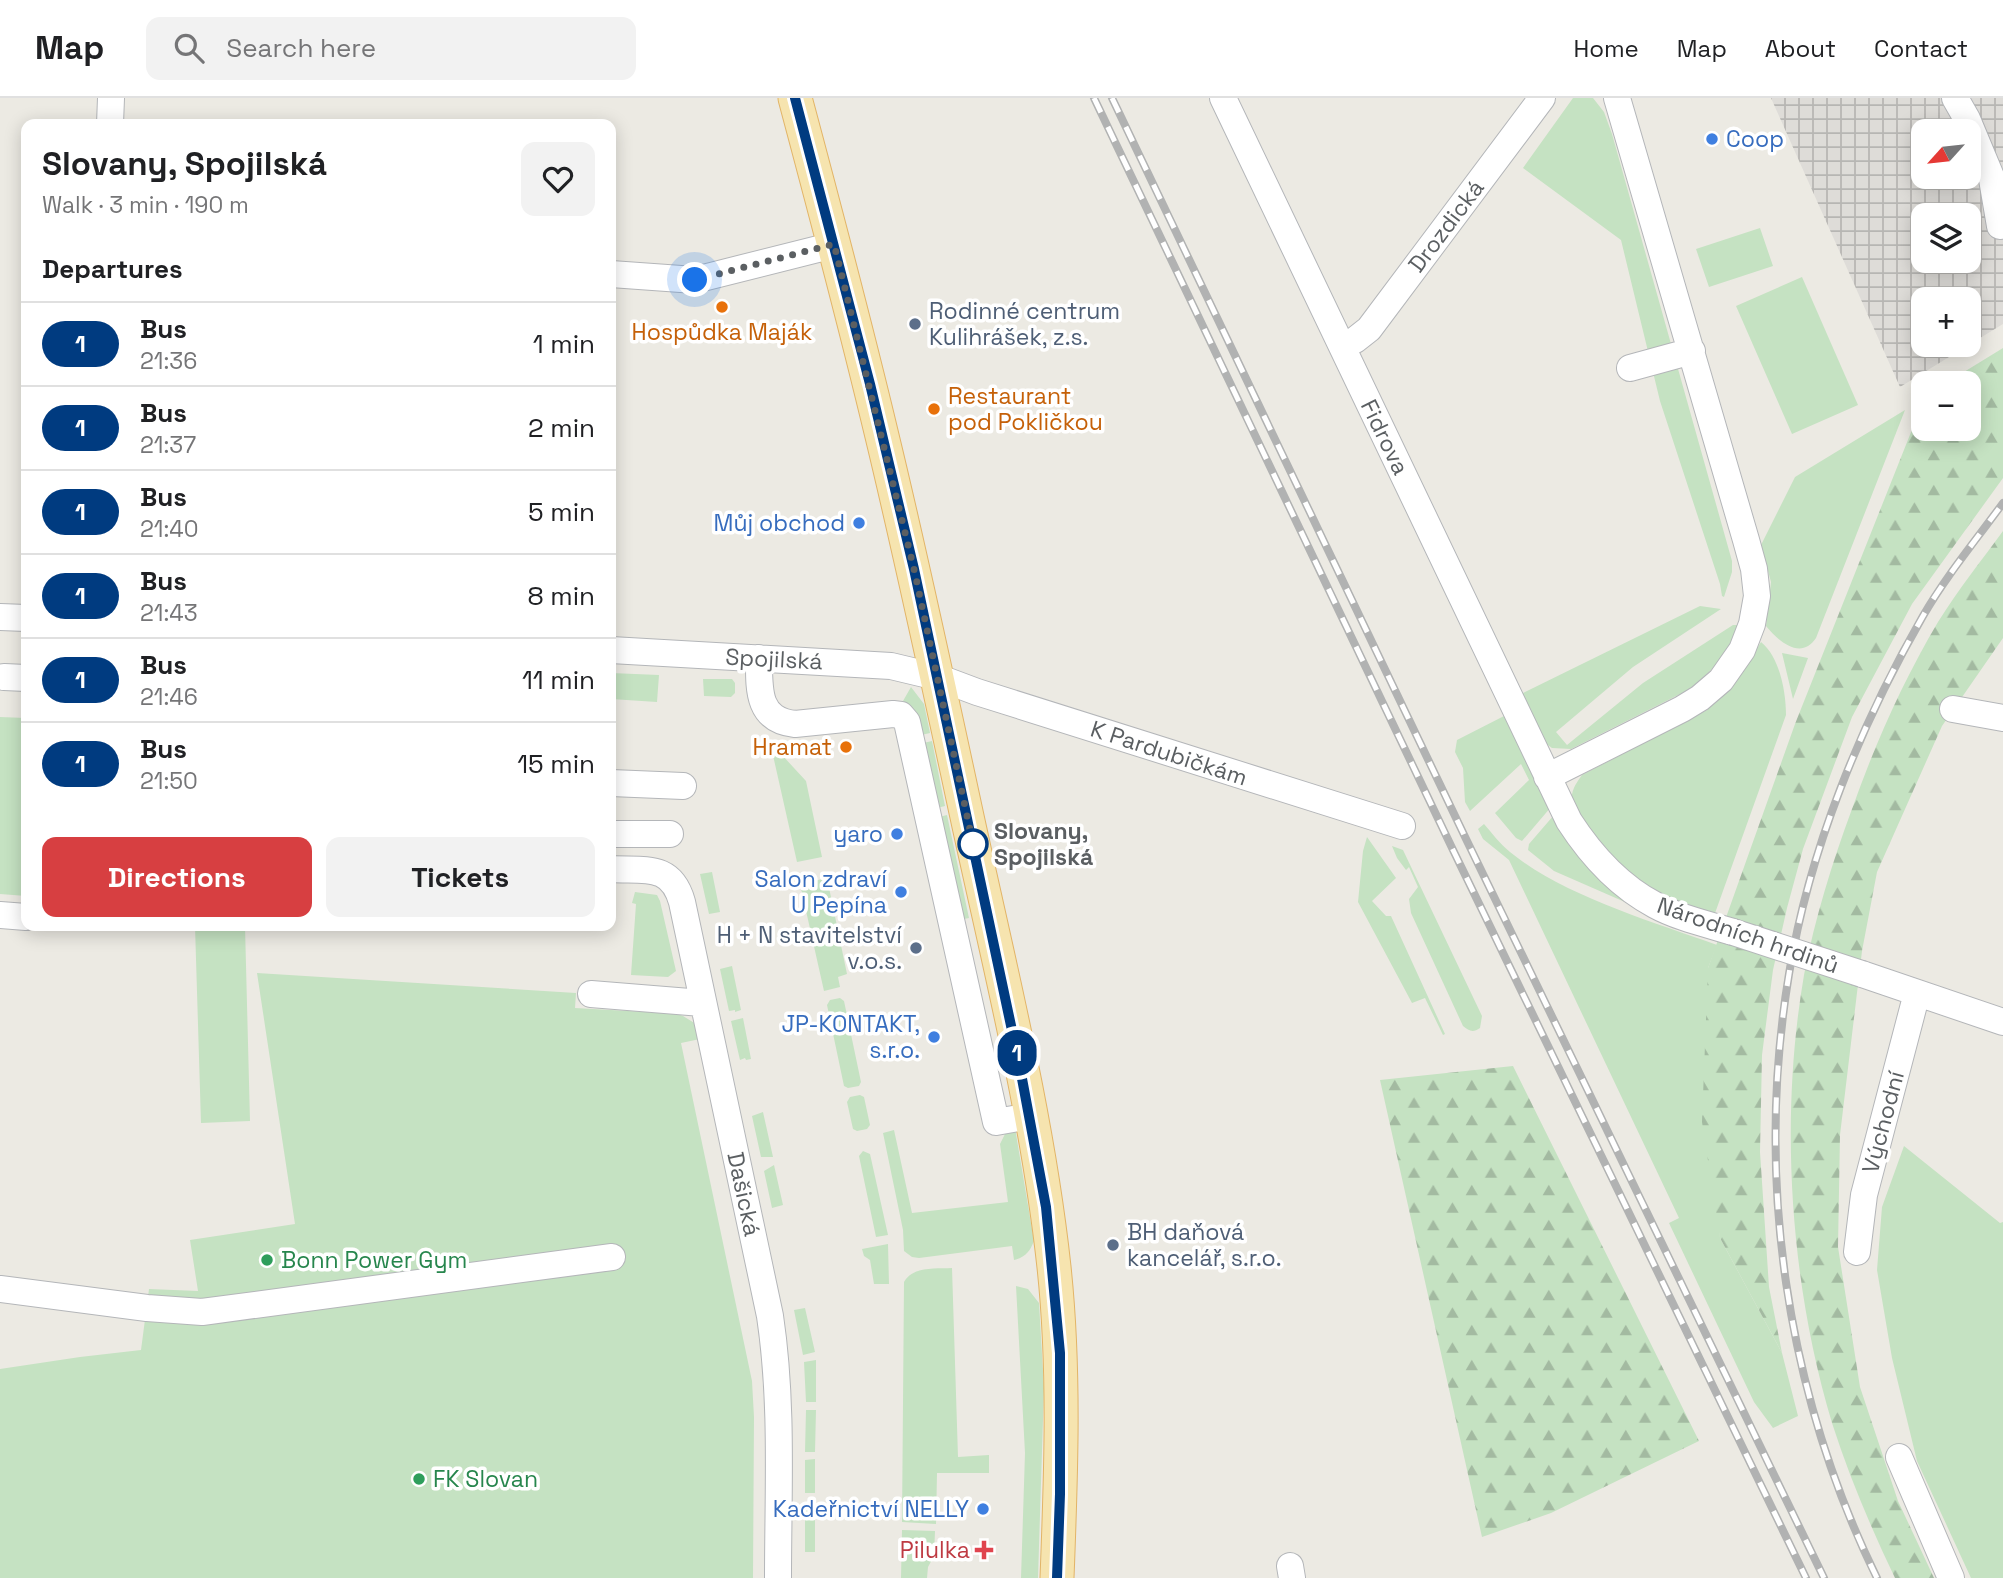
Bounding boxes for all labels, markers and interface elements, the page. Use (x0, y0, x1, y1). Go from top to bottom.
search box (146, 17, 636, 80)
text: Map (35, 27, 104, 69)
icon: search (170, 29, 208, 67)
text: Search here (226, 31, 376, 65)
text: Home (1573, 33, 1639, 64)
text: Map (1677, 33, 1727, 64)
text: About (1765, 33, 1836, 64)
text: Contact (1874, 33, 1968, 64)
north arrow (1911, 119, 1981, 189)
map controls (1911, 119, 1981, 441)
place label: Coop (1726, 124, 1784, 154)
marker: Coop (1704, 131, 1720, 147)
button: heart (521, 142, 595, 216)
text: Slovany, Spojilská (42, 143, 327, 185)
street label: Drozdická (1401, 174, 1491, 278)
text: Walk · 3 min · 190 m (42, 190, 249, 220)
button: layers (1911, 203, 1981, 273)
text: Departures (42, 252, 183, 286)
your location (677, 262, 712, 297)
button: + (1911, 287, 1981, 357)
place label: Rodinné centrum Kulihrášek, z.s. (929, 296, 1120, 352)
marker: Hospůdka Maják (714, 299, 730, 315)
text: Bus (140, 312, 187, 346)
marker: Rodinné centrum Kulihrášek, z.s. (907, 316, 923, 332)
place label: Hospůdka Maják (632, 317, 812, 347)
text: 1 min (533, 327, 595, 361)
text: 1 (75, 328, 86, 359)
text: 21:36 (140, 346, 197, 376)
button: − (1911, 371, 1981, 441)
place label: Restaurant pod Pokličkou (948, 381, 1103, 437)
street label: Fidrova (1354, 394, 1416, 480)
text: Bus (140, 396, 187, 430)
marker: Restaurant pod Pokličkou (926, 401, 942, 417)
text: 2 min (528, 411, 595, 445)
text: 1 (75, 412, 86, 443)
text: 21:37 (140, 430, 196, 460)
text: Bus (140, 480, 187, 514)
text: 5 min (528, 495, 595, 529)
text: 1 (75, 496, 86, 527)
place label: Můj obchod (714, 508, 845, 538)
text: 21:40 (140, 514, 198, 544)
marker: Můj obchod (851, 515, 867, 531)
text: Bus (140, 564, 187, 598)
text: 8 min (527, 579, 595, 613)
text: 1 (75, 580, 86, 611)
text: 21:43 (140, 598, 198, 628)
street label: Spojilská (725, 641, 823, 677)
text: Bus (140, 648, 187, 682)
text: 11 min (522, 663, 595, 697)
text: 1 (75, 664, 86, 695)
text: 21:46 (140, 682, 198, 712)
street label: K Pardubičkám (1087, 714, 1251, 792)
text: Bus (140, 732, 187, 766)
place label: Hramat (753, 732, 832, 762)
marker: Hramat (838, 739, 854, 755)
text: 15 min (517, 747, 595, 781)
text: 1 (75, 748, 86, 779)
text: 21:50 (140, 766, 198, 796)
place label: Slovany, Spojilská (994, 816, 1093, 872)
place label: yaro (833, 819, 883, 849)
marker: yaro (889, 826, 905, 842)
marker: Slovany, Spojilská (958, 829, 988, 859)
button: Directions (42, 837, 312, 917)
button: Tickets (326, 837, 595, 917)
place label: Salon zdraví U Pepína (755, 864, 887, 920)
marker: Salon zdraví U Pepína (893, 884, 909, 900)
street label: Národních hrdinů (1653, 890, 1843, 980)
place label: H + N stavitelství v.o.s. (717, 920, 902, 976)
marker: H + N stavitelství v.o.s. (908, 940, 924, 956)
place label: JP-KONTAKT, s.r.o. (781, 1009, 920, 1065)
marker: JP-KONTAKT, s.r.o. (926, 1029, 942, 1045)
line badge: 1 (994, 1030, 1040, 1076)
text: 1 (1012, 1037, 1022, 1068)
street label: Východní (1855, 1067, 1911, 1176)
street label: Dašická (720, 1149, 768, 1239)
place label: BH daňová kancelář, s.r.o. (1127, 1217, 1281, 1273)
marker: BH daňová kancelář, s.r.o. (1105, 1237, 1121, 1253)
place label: Bonn Power Gym (281, 1245, 467, 1275)
marker: Bonn Power Gym (259, 1252, 275, 1268)
place label: FK Slovan (433, 1464, 538, 1494)
marker: FK Slovan (411, 1471, 427, 1487)
place label: Kadeřnictví NELLY (773, 1494, 969, 1524)
marker: Kadeřnictví NELLY (975, 1501, 991, 1517)
place label: Pilulka (900, 1535, 970, 1565)
marker: Pilulka (976, 1542, 992, 1558)

